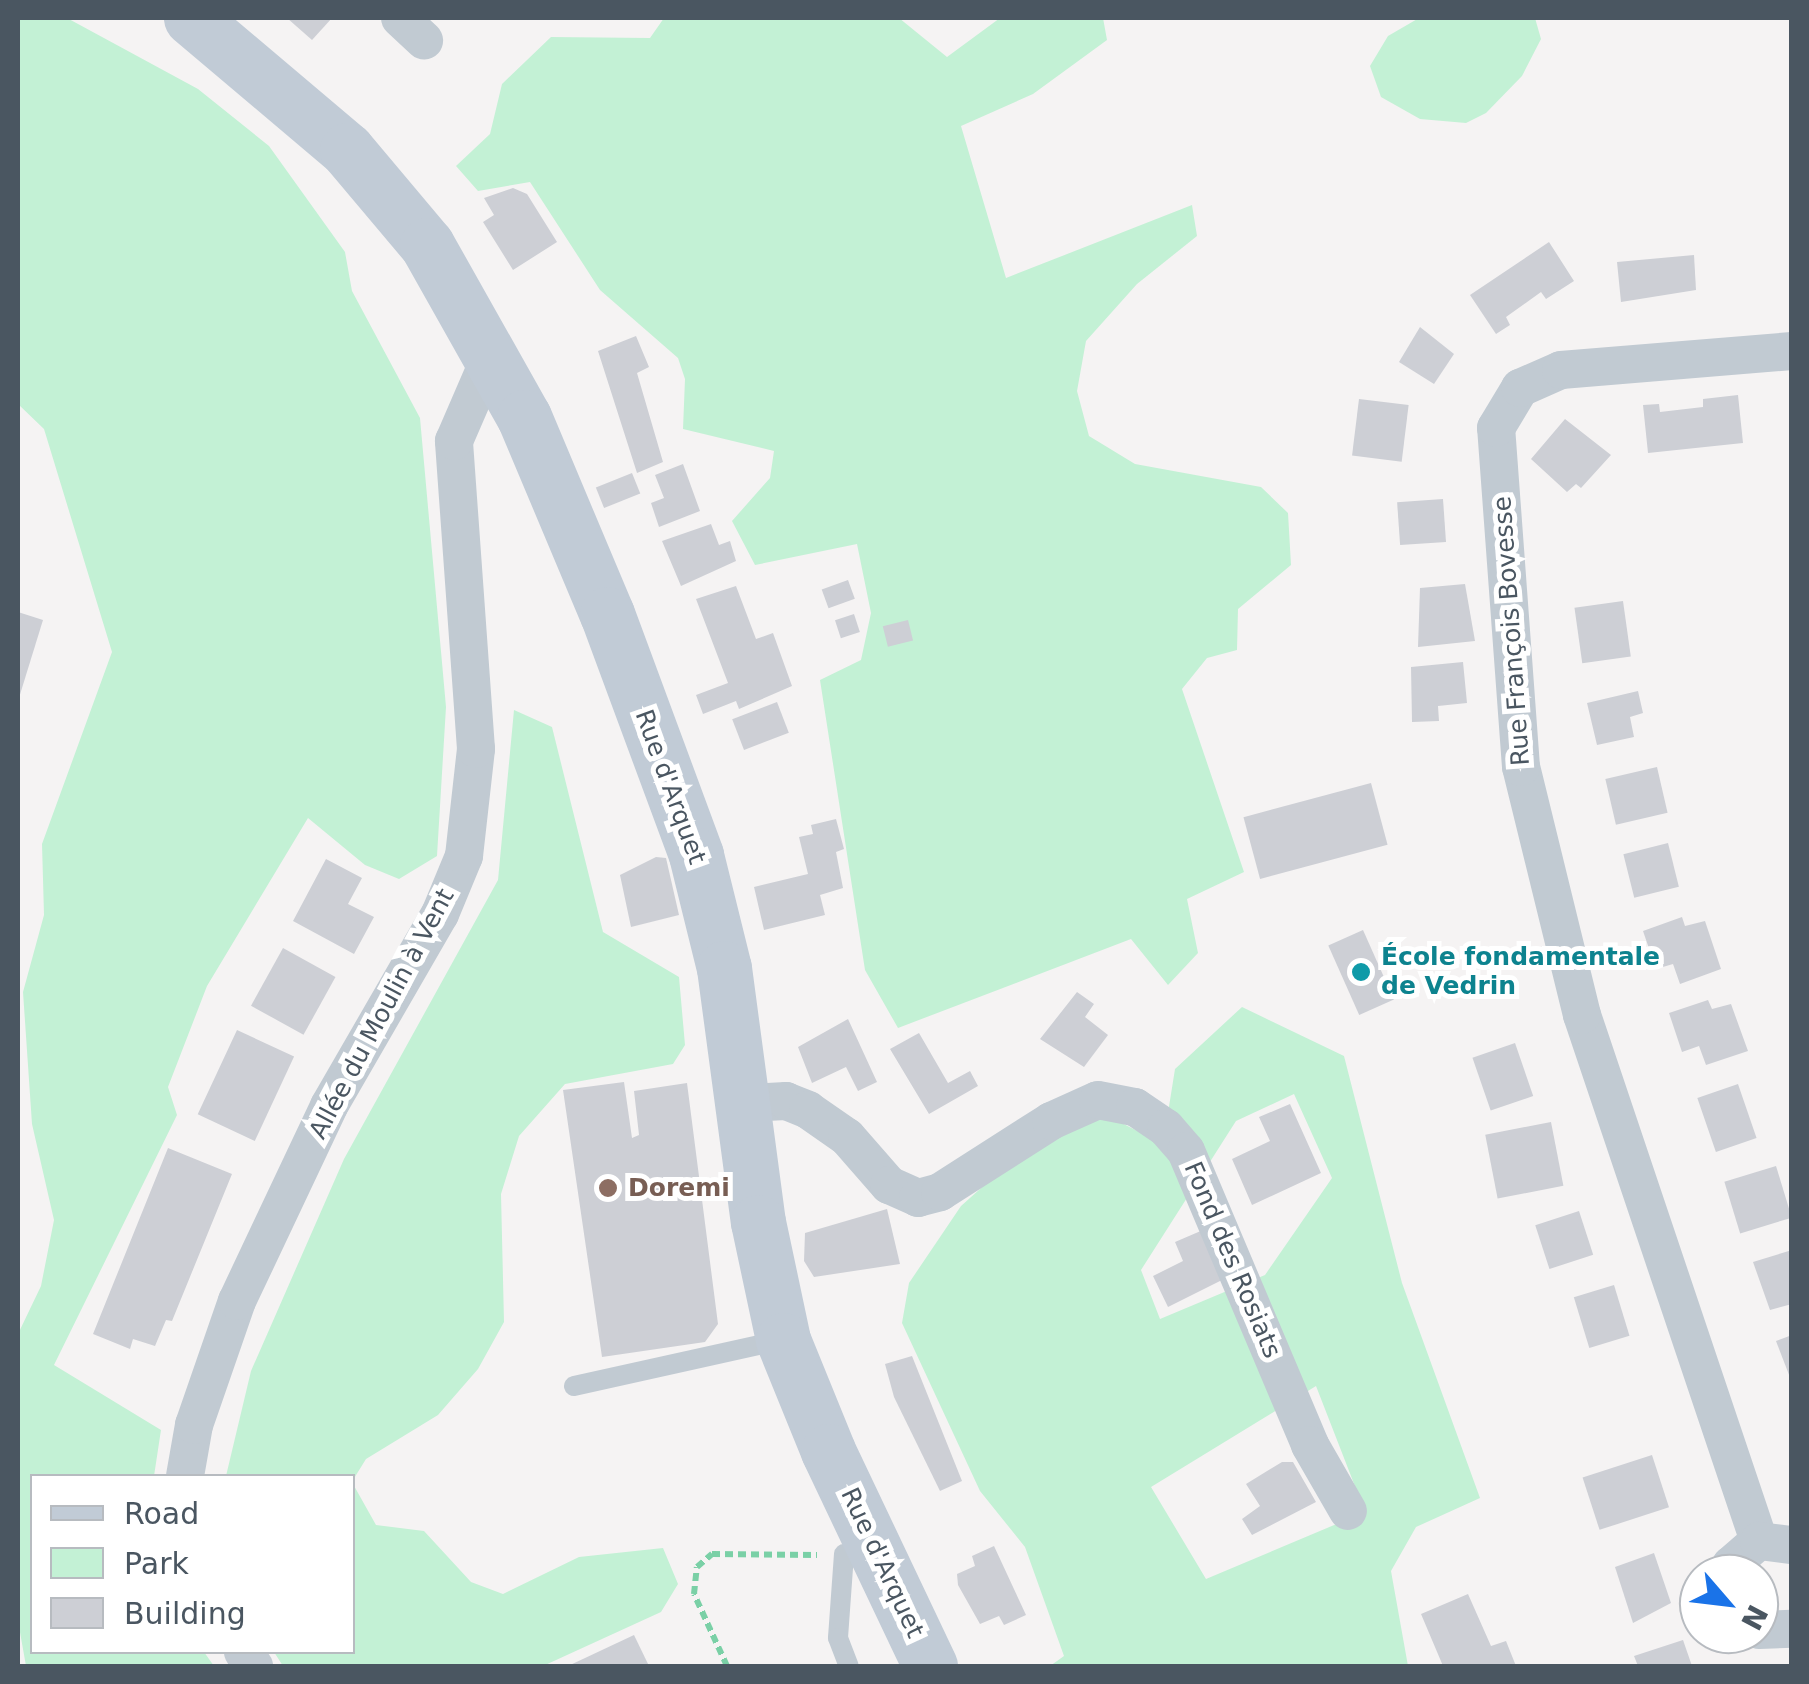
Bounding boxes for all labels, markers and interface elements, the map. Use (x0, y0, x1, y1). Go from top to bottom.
street label: Rue François Bovesse (1488, 495, 1536, 767)
street label: Rue d'Arquet (628, 706, 712, 868)
street label: Allée du Moulin à Vent (303, 884, 461, 1144)
place label: École fondamentale de Vedrin (1381, 943, 1660, 1002)
marker: École fondamentale de Vedrin (1350, 961, 1372, 983)
street label: Fond des Rosiats (1177, 1157, 1287, 1363)
place label: Doremi (628, 1173, 730, 1203)
marker: Doremi (597, 1177, 619, 1199)
legend (30, 1474, 355, 1654)
street label: Rue d'Arquet (834, 1483, 930, 1643)
text: Road (124, 1496, 199, 1531)
text: Park (124, 1546, 189, 1581)
north arrow (1679, 1554, 1779, 1654)
text: Building (124, 1596, 246, 1631)
text: N (1734, 1599, 1774, 1635)

